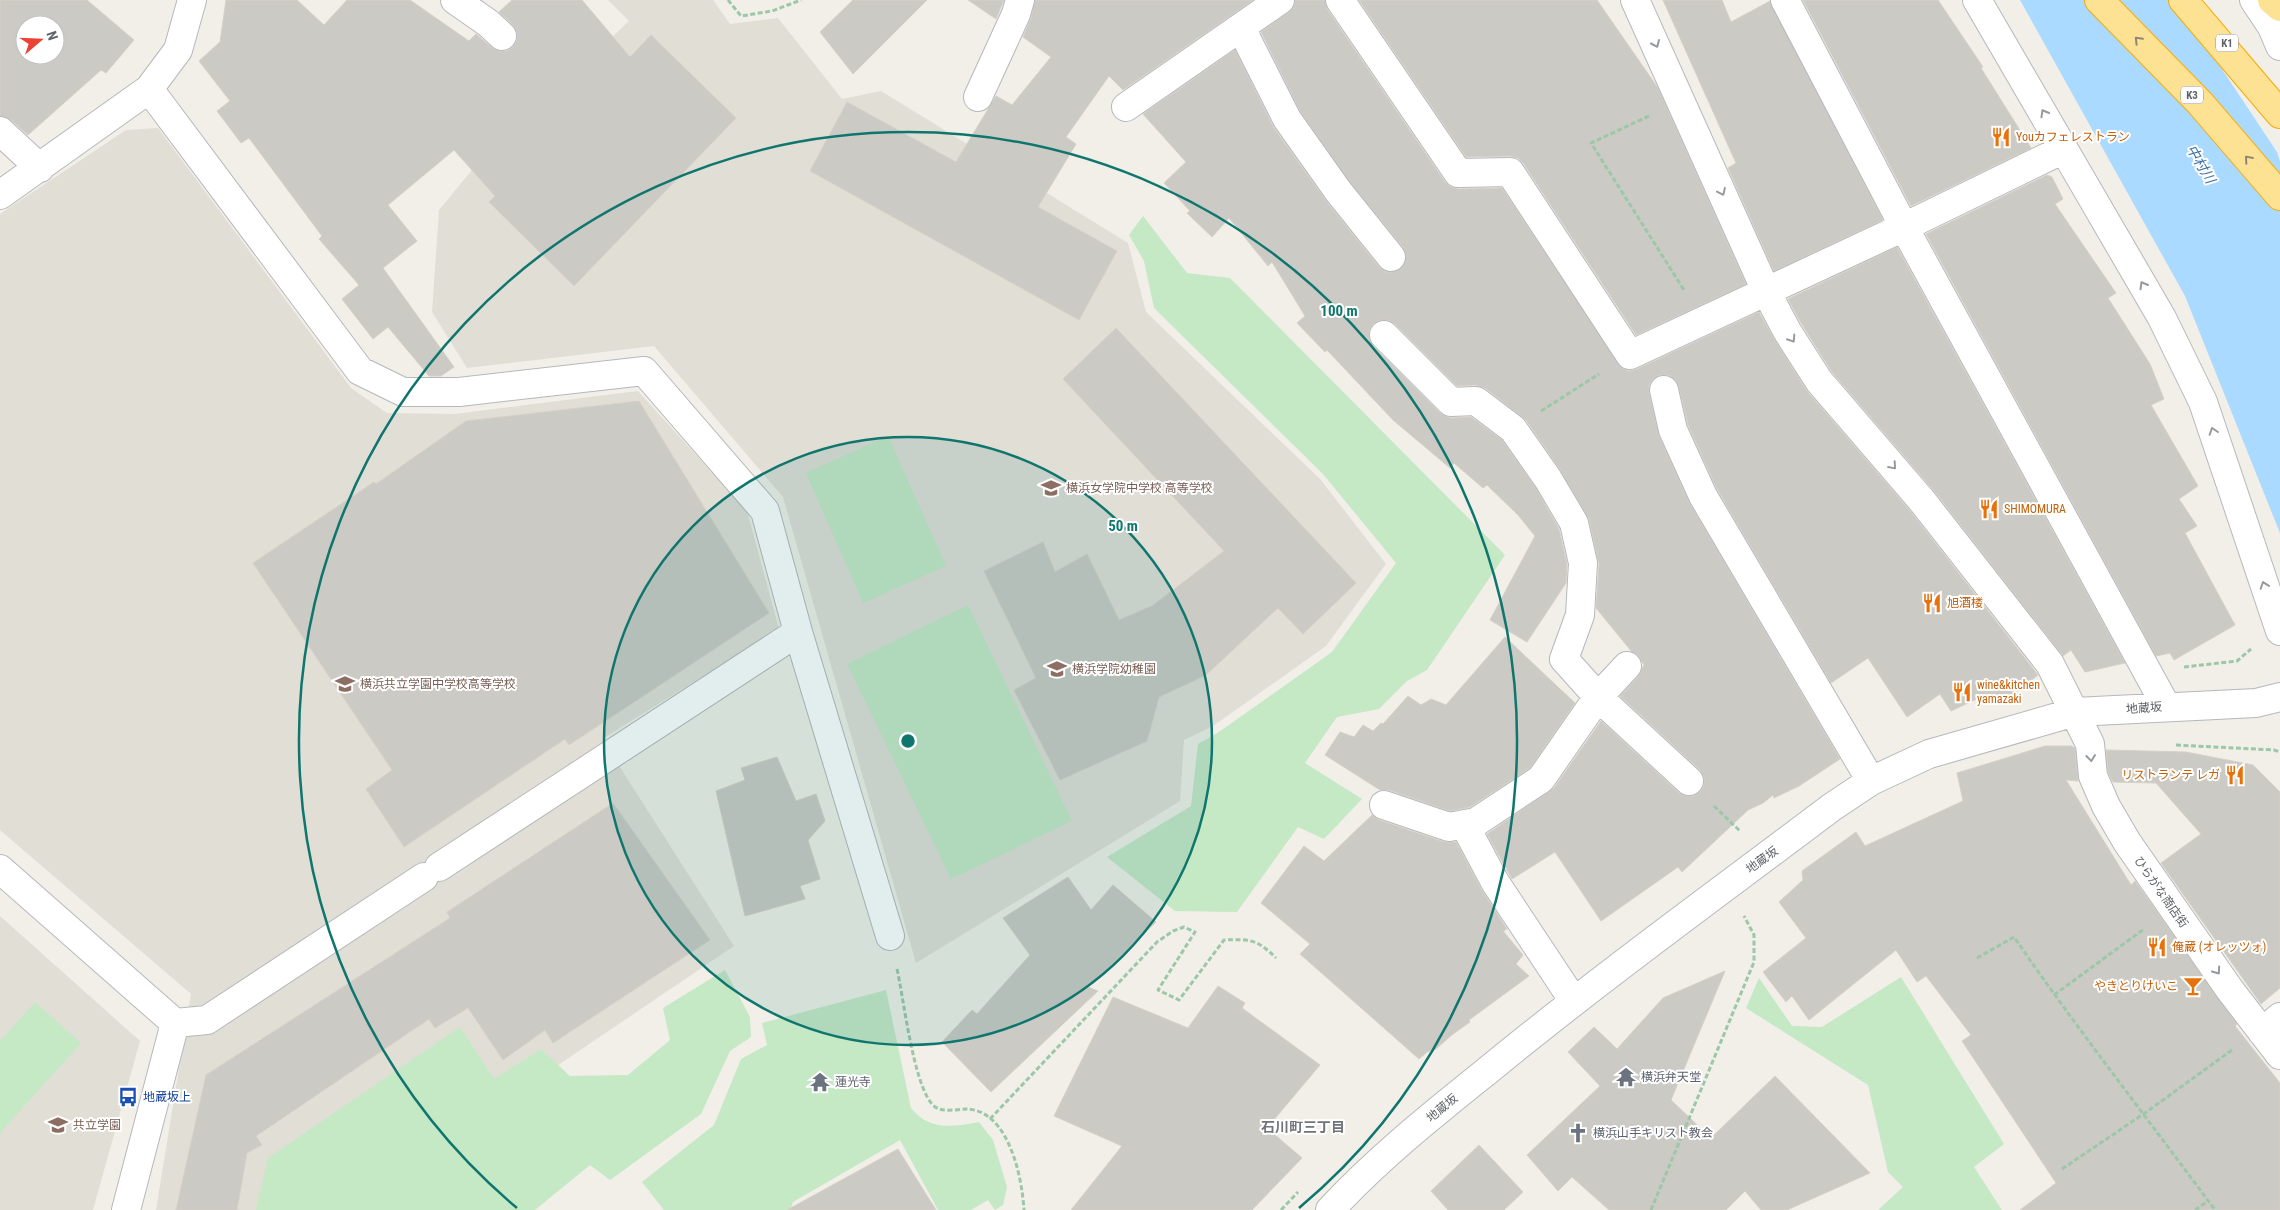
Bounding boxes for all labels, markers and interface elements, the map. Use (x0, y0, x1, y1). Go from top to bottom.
north arrow (15, 15, 65, 65)
text: N (43, 29, 61, 42)
road number: K1 (2216, 34, 2238, 52)
one-way arrow (2135, 36, 2144, 45)
one-way arrow (1649, 39, 1660, 48)
road number: K3 (2181, 86, 2203, 104)
one-way arrow (2041, 110, 2051, 119)
restaurant icon: Youカフェレストラン (1990, 126, 2012, 148)
place label: Youカフェレストラン (2016, 130, 2130, 144)
water label: 中村川 (2183, 142, 2220, 188)
one-way arrow (2245, 156, 2254, 165)
one-way arrow (1716, 187, 1726, 196)
one-way arrow (2139, 281, 2149, 290)
text: 100 m (1320, 302, 1358, 320)
one-way arrow (1786, 334, 1796, 343)
one-way arrow (2208, 427, 2218, 436)
one-way arrow (1887, 461, 1896, 470)
school or university icon: 横浜女学院中学校 高等学校 (1040, 477, 1062, 499)
place label: 横浜女学院中学校 高等学校 (1066, 481, 1213, 495)
restaurant icon: SHIMOMURA (1978, 498, 2000, 520)
place label: SHIMOMURA (2004, 502, 2066, 516)
text: 50 m (1108, 517, 1138, 535)
one-way arrow (2260, 581, 2270, 590)
restaurant icon: 旭酒楼 (1921, 592, 1943, 614)
place label: 旭酒楼 (1947, 596, 1983, 610)
school or university icon: 横浜学院幼稚園 (1046, 658, 1068, 680)
place label: 横浜学院幼稚園 (1072, 662, 1156, 676)
school or university icon: 横浜共立学園中学校高等学校 (334, 673, 356, 695)
place label: 横浜共立学園中学校高等学校 (360, 677, 516, 691)
place label: wine&kitchen yamazaki (1977, 678, 2040, 706)
restaurant icon: wine&kitchen yamazaki (1951, 681, 1973, 703)
street label: 地蔵坂 (2126, 700, 2162, 716)
centre of rings (899, 732, 917, 750)
one-way arrow (2085, 754, 2096, 762)
restaurant icon: リストランテ レガ (2224, 764, 2246, 786)
place label: リストランテ レガ (2121, 768, 2220, 782)
street label: 地蔵坂 (1743, 844, 1781, 876)
street label: ひらがな商店街 (2131, 854, 2191, 930)
restaurant icon: 俺蔵 (オレッツォ) (2146, 936, 2168, 958)
place label: 俺蔵 (オレッツォ) (2172, 940, 2266, 954)
one-way arrow (2211, 965, 2220, 975)
bar icon: やきとりけいこ (2182, 975, 2204, 997)
place label: やきとりけいこ (2094, 979, 2178, 993)
temple icon: 横浜弁天堂 (1615, 1066, 1637, 1088)
place label: 横浜弁天堂 (1641, 1070, 1701, 1084)
temple icon: 蓮光寺 (809, 1071, 831, 1093)
place label: 蓮光寺 (835, 1075, 871, 1089)
bus stop icon: 地蔵坂上 (117, 1086, 139, 1108)
place label: 地蔵坂上 (143, 1090, 191, 1104)
street label: 地蔵坂 (1424, 1091, 1460, 1125)
school or university icon: 共立学園 (47, 1114, 69, 1136)
place label: 共立学園 (73, 1118, 121, 1132)
district label: 石川町三丁目 (1261, 1119, 1345, 1135)
church icon: 横浜山手キリスト教会 (1567, 1122, 1589, 1144)
place label: 横浜山手キリスト教会 (1593, 1126, 1713, 1140)

